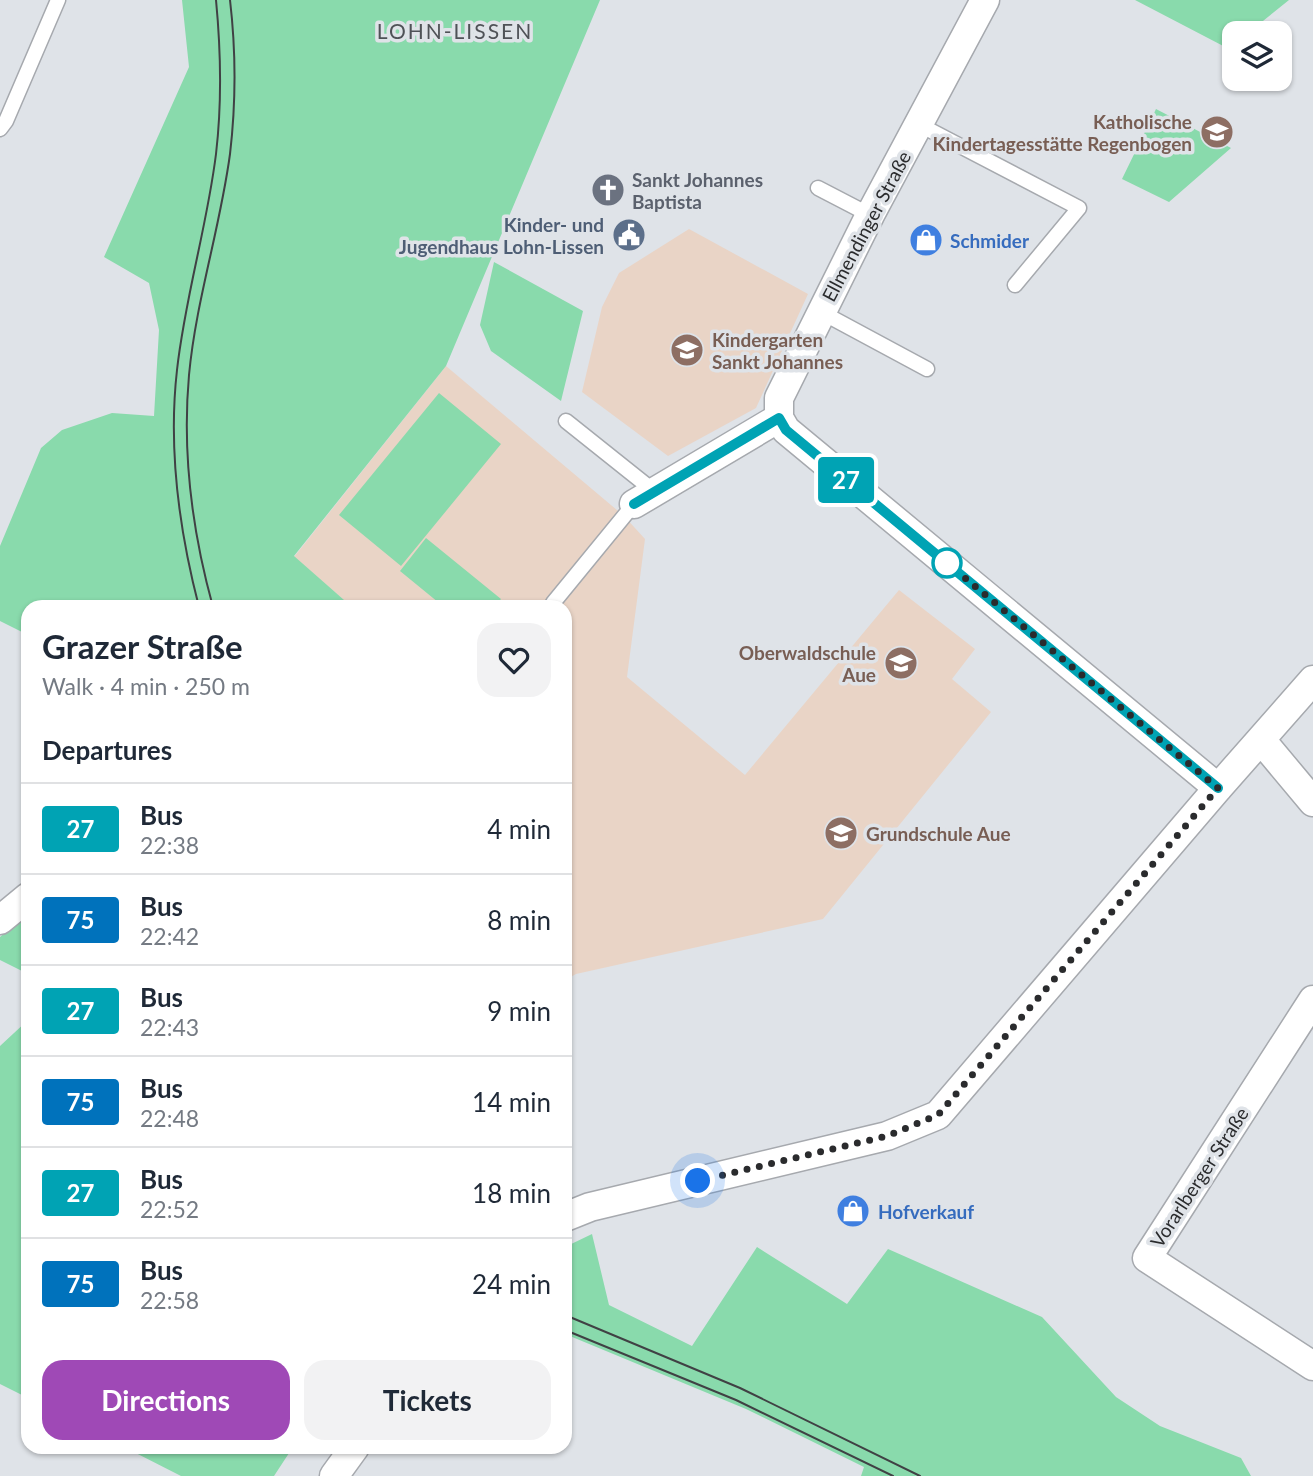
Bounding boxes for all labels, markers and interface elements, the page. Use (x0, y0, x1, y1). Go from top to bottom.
district label: LOHN-LISSEN (377, 18, 533, 43)
map controls (1222, 21, 1292, 91)
button: layers (1222, 21, 1292, 91)
place label: Katholische Kindertagesstätte Regenbogen (933, 110, 1192, 155)
school or university icon: Katholische Kindertagesstätte Regenbogen (1198, 113, 1236, 151)
street label: Ellmendinger Straße (817, 147, 915, 305)
place label: Sankt Johannes Baptista (632, 168, 763, 213)
church icon: Sankt Johannes Baptista (589, 171, 627, 209)
place label: Kinder- und Jugendhaus Lohn-Lissen (399, 213, 604, 258)
public building icon: Kinder- und Jugendhaus Lohn-Lissen (610, 216, 648, 254)
shop icon: Schmider (907, 221, 945, 259)
place label: Schmider (950, 229, 1030, 252)
place label: Kindergarten Sankt Johannes (712, 328, 843, 373)
school or university icon: Kindergarten Sankt Johannes (668, 331, 706, 369)
line badge: 27 (814, 457, 878, 503)
text: 27 (832, 465, 860, 494)
unlabelled marker (932, 548, 962, 578)
button: heart (477, 623, 551, 697)
text: Grazer Straße (42, 626, 243, 666)
place label: Oberwaldschule Aue (739, 641, 876, 686)
school or university icon: Oberwaldschule Aue (882, 644, 920, 682)
text: Walk · 4 min · 250 m (42, 672, 250, 700)
text: Departures (42, 734, 172, 766)
text: Bus (140, 799, 183, 831)
text: 4 min (487, 813, 551, 845)
text: 27 (67, 814, 94, 843)
school or university icon: Grundschule Aue (822, 814, 860, 852)
place label: Grundschule Aue (866, 822, 1011, 845)
text: 22:38 (140, 831, 199, 859)
text: Bus (140, 890, 183, 922)
text: 8 min (487, 904, 551, 936)
text: 75 (67, 905, 94, 934)
text: 22:42 (140, 922, 199, 950)
text: Bus (140, 981, 183, 1013)
text: 9 min (487, 995, 551, 1027)
text: 27 (67, 996, 94, 1025)
text: 22:43 (140, 1013, 199, 1041)
text: Bus (140, 1072, 183, 1104)
text: 14 min (472, 1086, 551, 1118)
text: 75 (67, 1087, 94, 1116)
street label: Vorarlberger Straße (1145, 1103, 1253, 1251)
text: 22:48 (140, 1104, 199, 1132)
text: Bus (140, 1163, 183, 1195)
your location (680, 1163, 715, 1198)
text: 18 min (472, 1177, 551, 1209)
text: 27 (67, 1178, 94, 1207)
shop icon: Hofverkauf (834, 1192, 872, 1230)
text: 22:52 (140, 1195, 199, 1223)
place label: Hofverkauf (878, 1200, 974, 1223)
text: Bus (140, 1254, 183, 1286)
text: 24 min (472, 1268, 551, 1300)
text: 75 (67, 1269, 94, 1298)
text: 22:58 (140, 1286, 199, 1314)
button: Directions (42, 1360, 290, 1440)
button: Tickets (304, 1360, 551, 1440)

